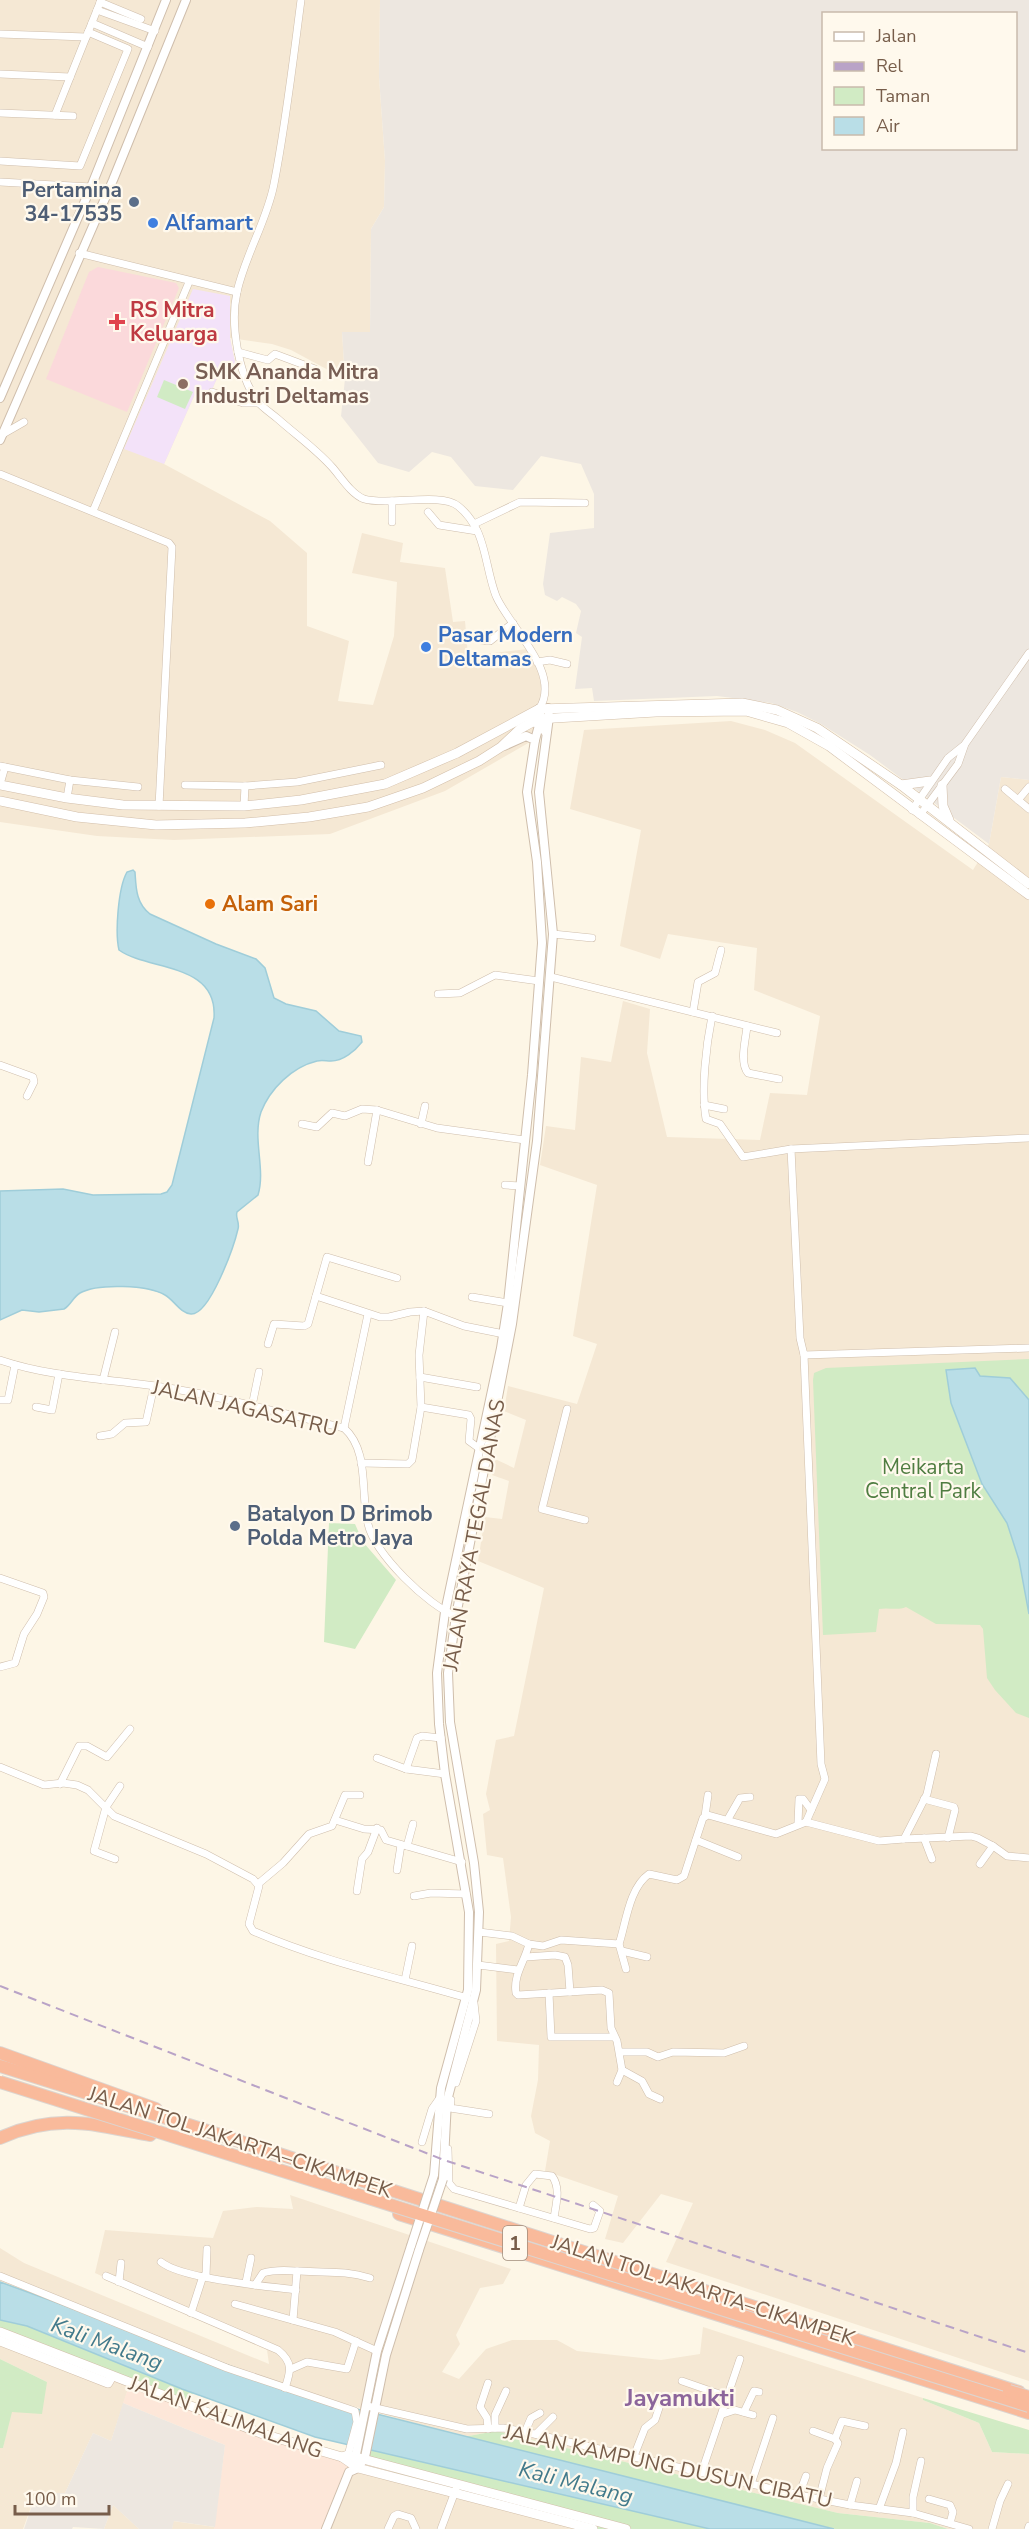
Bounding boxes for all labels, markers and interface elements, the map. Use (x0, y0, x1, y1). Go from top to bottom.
legend (822, 12, 1017, 150)
text: Jalan (875, 24, 916, 48)
text: Rel (876, 54, 903, 78)
text: Taman (876, 84, 930, 108)
text: Air (876, 114, 900, 138)
place label: Pertamina 34-17535 (22, 176, 122, 228)
marker: Pertamina 34-17535 (127, 195, 141, 209)
place label: Alfamart (165, 209, 254, 237)
marker: Alfamart (146, 216, 160, 230)
place label: RS Mitra Keluarga (130, 296, 218, 348)
marker: RS Mitra Keluarga (108, 313, 126, 331)
place label: SMK Ananda Mitra Industri Deltamas (195, 358, 379, 410)
marker: SMK Ananda Mitra Industri Deltamas (176, 377, 190, 391)
place label: Pasar Modern Deltamas (438, 621, 573, 673)
marker: Pasar Modern Deltamas (419, 640, 433, 654)
place label: Alam Sari (222, 890, 318, 918)
marker: Alam Sari (203, 897, 217, 911)
street label: JALAN JAGASATRU (148, 1373, 341, 1443)
street label: JALAN RAYA TEGAL DANAS (436, 1397, 512, 1674)
park label: Meikarta Central Park (865, 1453, 981, 1505)
place label: Batalyon D Brimob Polda Metro Jaya (247, 1500, 433, 1552)
marker: Batalyon D Brimob Polda Metro Jaya (228, 1519, 242, 1533)
street label: JALAN TOL JAKARTA–CIKAMPEK (84, 2079, 396, 2205)
road number: 1 (503, 2226, 527, 2260)
street label: JALAN TOL JAKARTA–CIKAMPEK (547, 2227, 859, 2353)
water label: Kali Malang (47, 2310, 167, 2378)
street label: JALAN KALIMALANG (124, 2369, 327, 2465)
district label: Jayamukti (624, 2382, 735, 2414)
street label: JALAN KAMPUNG DUSUN CIBATU (500, 2417, 835, 2515)
water label: Kali Malang (516, 2454, 636, 2512)
scale bar (15, 2478, 110, 2516)
text: 100 m (24, 2487, 76, 2511)

